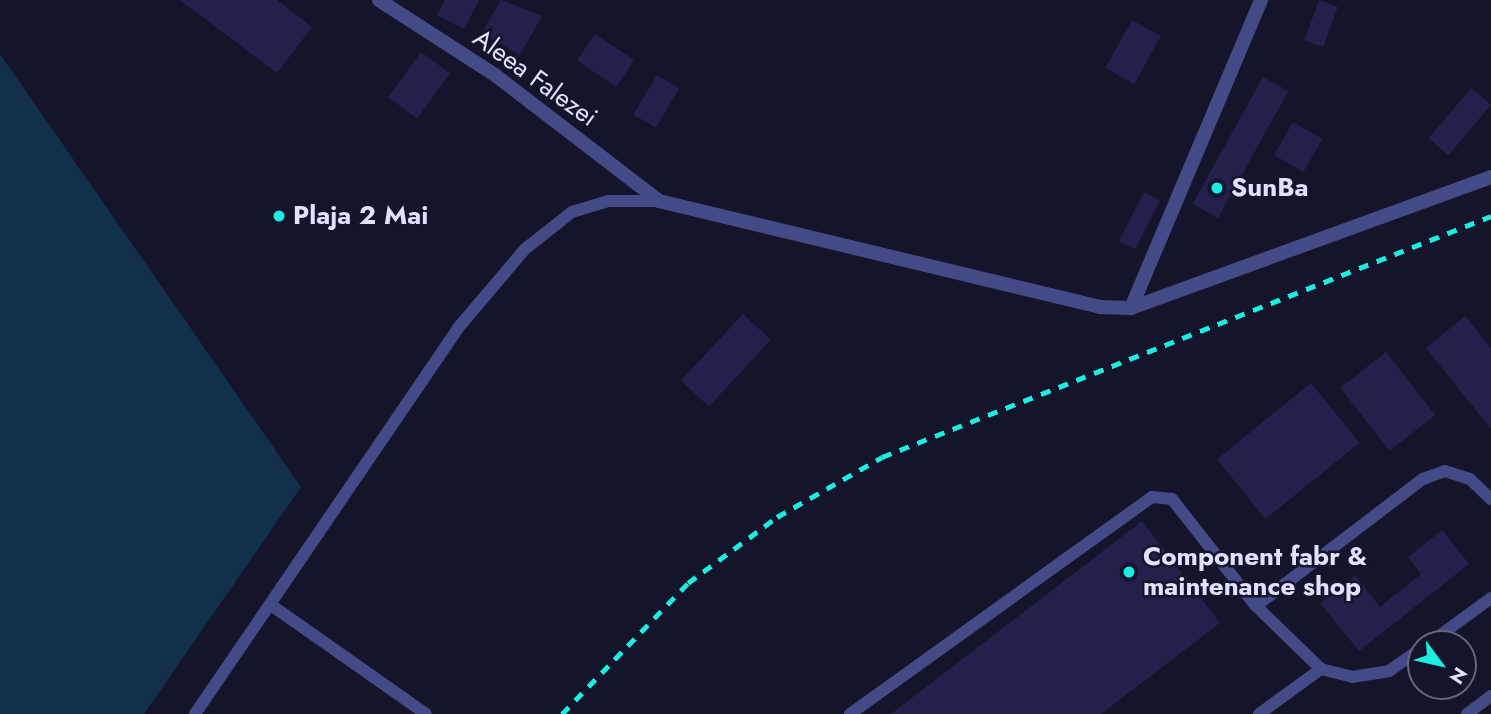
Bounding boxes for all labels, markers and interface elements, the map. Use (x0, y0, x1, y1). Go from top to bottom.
street label: Aleea Falezei (467, 23, 603, 133)
place label: SunBa (1231, 172, 1308, 204)
marker: SunBa (1209, 180, 1225, 196)
place label: Plaja 2 Mai (293, 200, 428, 232)
marker: Plaja 2 Mai (271, 208, 287, 224)
place label: Component fabr & maintenance shop (1143, 541, 1367, 602)
marker: Component fabr & maintenance shop (1121, 564, 1137, 580)
north arrow (1407, 630, 1477, 700)
text: N (1443, 662, 1474, 689)

